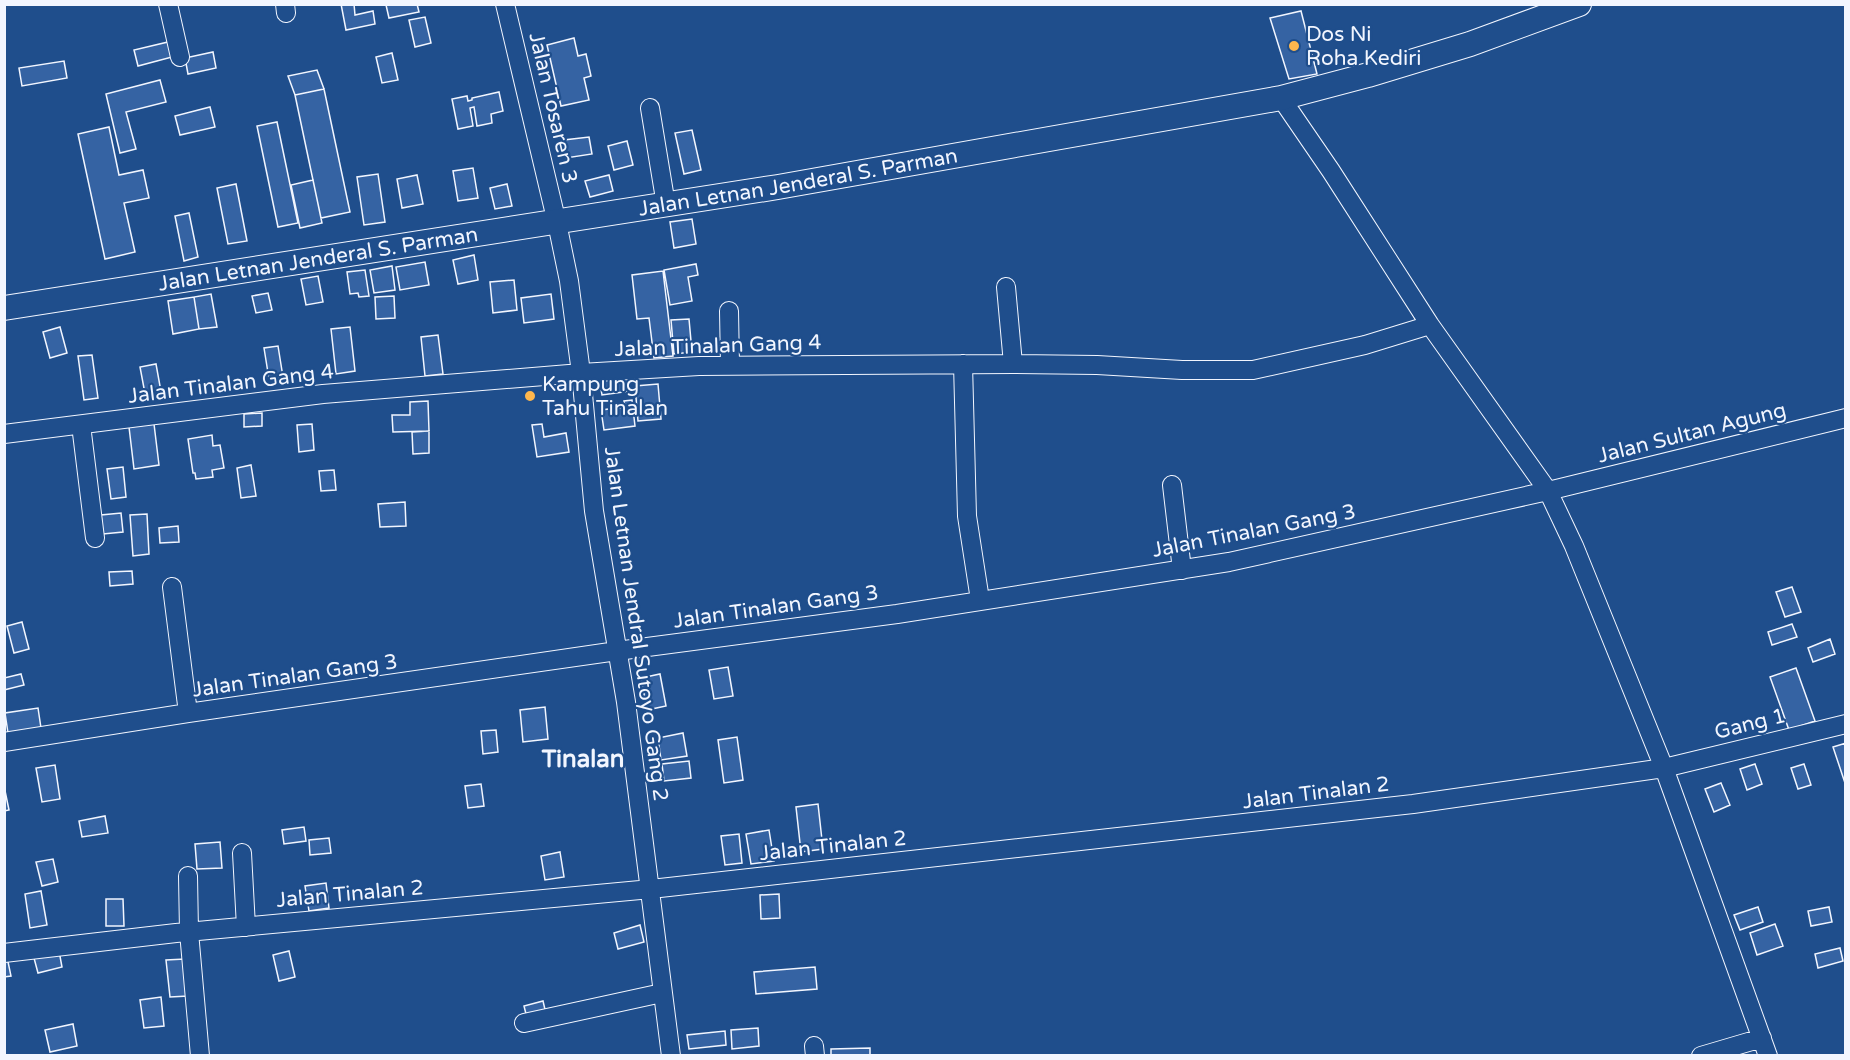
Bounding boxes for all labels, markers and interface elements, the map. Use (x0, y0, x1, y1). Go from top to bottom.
place label: Dos Ni Roha Kediri (1306, 22, 1421, 71)
street label: Jalan Tosaren 3 (523, 30, 583, 186)
marker: Dos Ni Roha Kediri (1287, 39, 1301, 53)
street label: Jalan Letnan Jenderal S. Parman (637, 143, 960, 221)
street label: Jalan Letnan Jenderal S. Parman (157, 222, 480, 296)
street label: Jalan Tinalan Gang 4 (614, 330, 822, 362)
street label: Jalan Tinalan Gang 4 (127, 359, 335, 409)
place label: Kampung Tahu Tinalan (542, 372, 668, 421)
marker: Kampung Tahu Tinalan (523, 389, 537, 403)
street label: Jalan Sultan Agung (1595, 398, 1789, 468)
street label: Jalan Letnan Jendral Sutoyo Gang 2 (599, 445, 673, 803)
street label: Jalan Tinalan Gang 3 (1150, 499, 1358, 563)
street label: Jalan Tinalan Gang 3 (672, 580, 880, 634)
street label: Jalan Tinalan Gang 3 (191, 649, 399, 703)
street label: Gang 1 (1712, 703, 1788, 745)
district label: Tinalan (541, 745, 624, 774)
street label: Jalan Tinalan 2 (1241, 772, 1391, 814)
street label: Jalan Tinalan 2 (758, 826, 908, 866)
street label: Jalan Tinalan 2 (275, 875, 425, 913)

